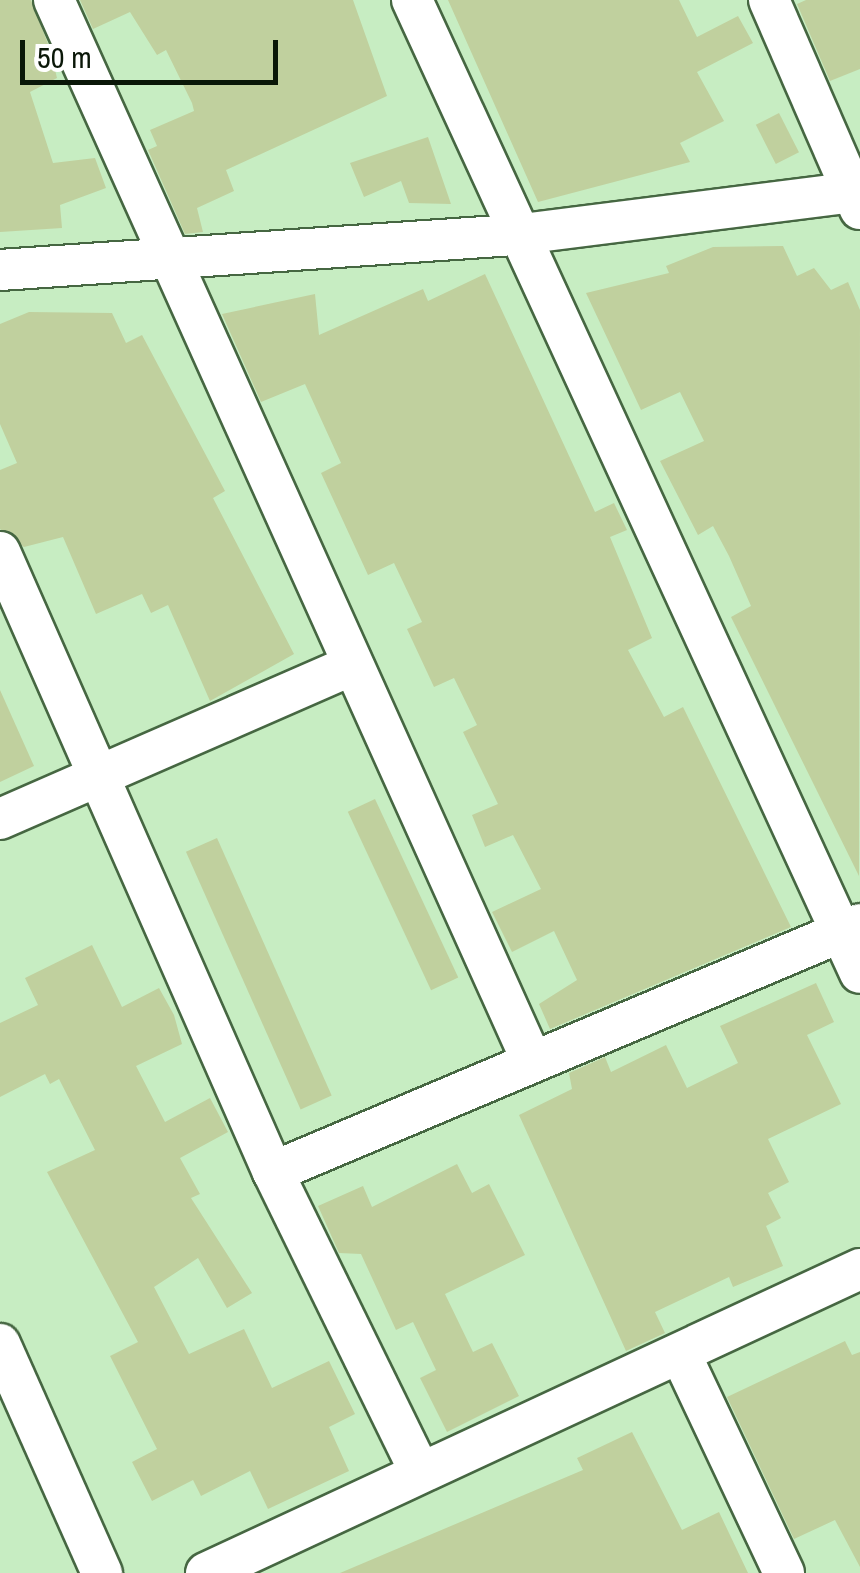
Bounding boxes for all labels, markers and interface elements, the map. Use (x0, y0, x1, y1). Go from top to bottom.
scale bar (25, 20, 282, 82)
text: 50 m (37, 37, 92, 77)

